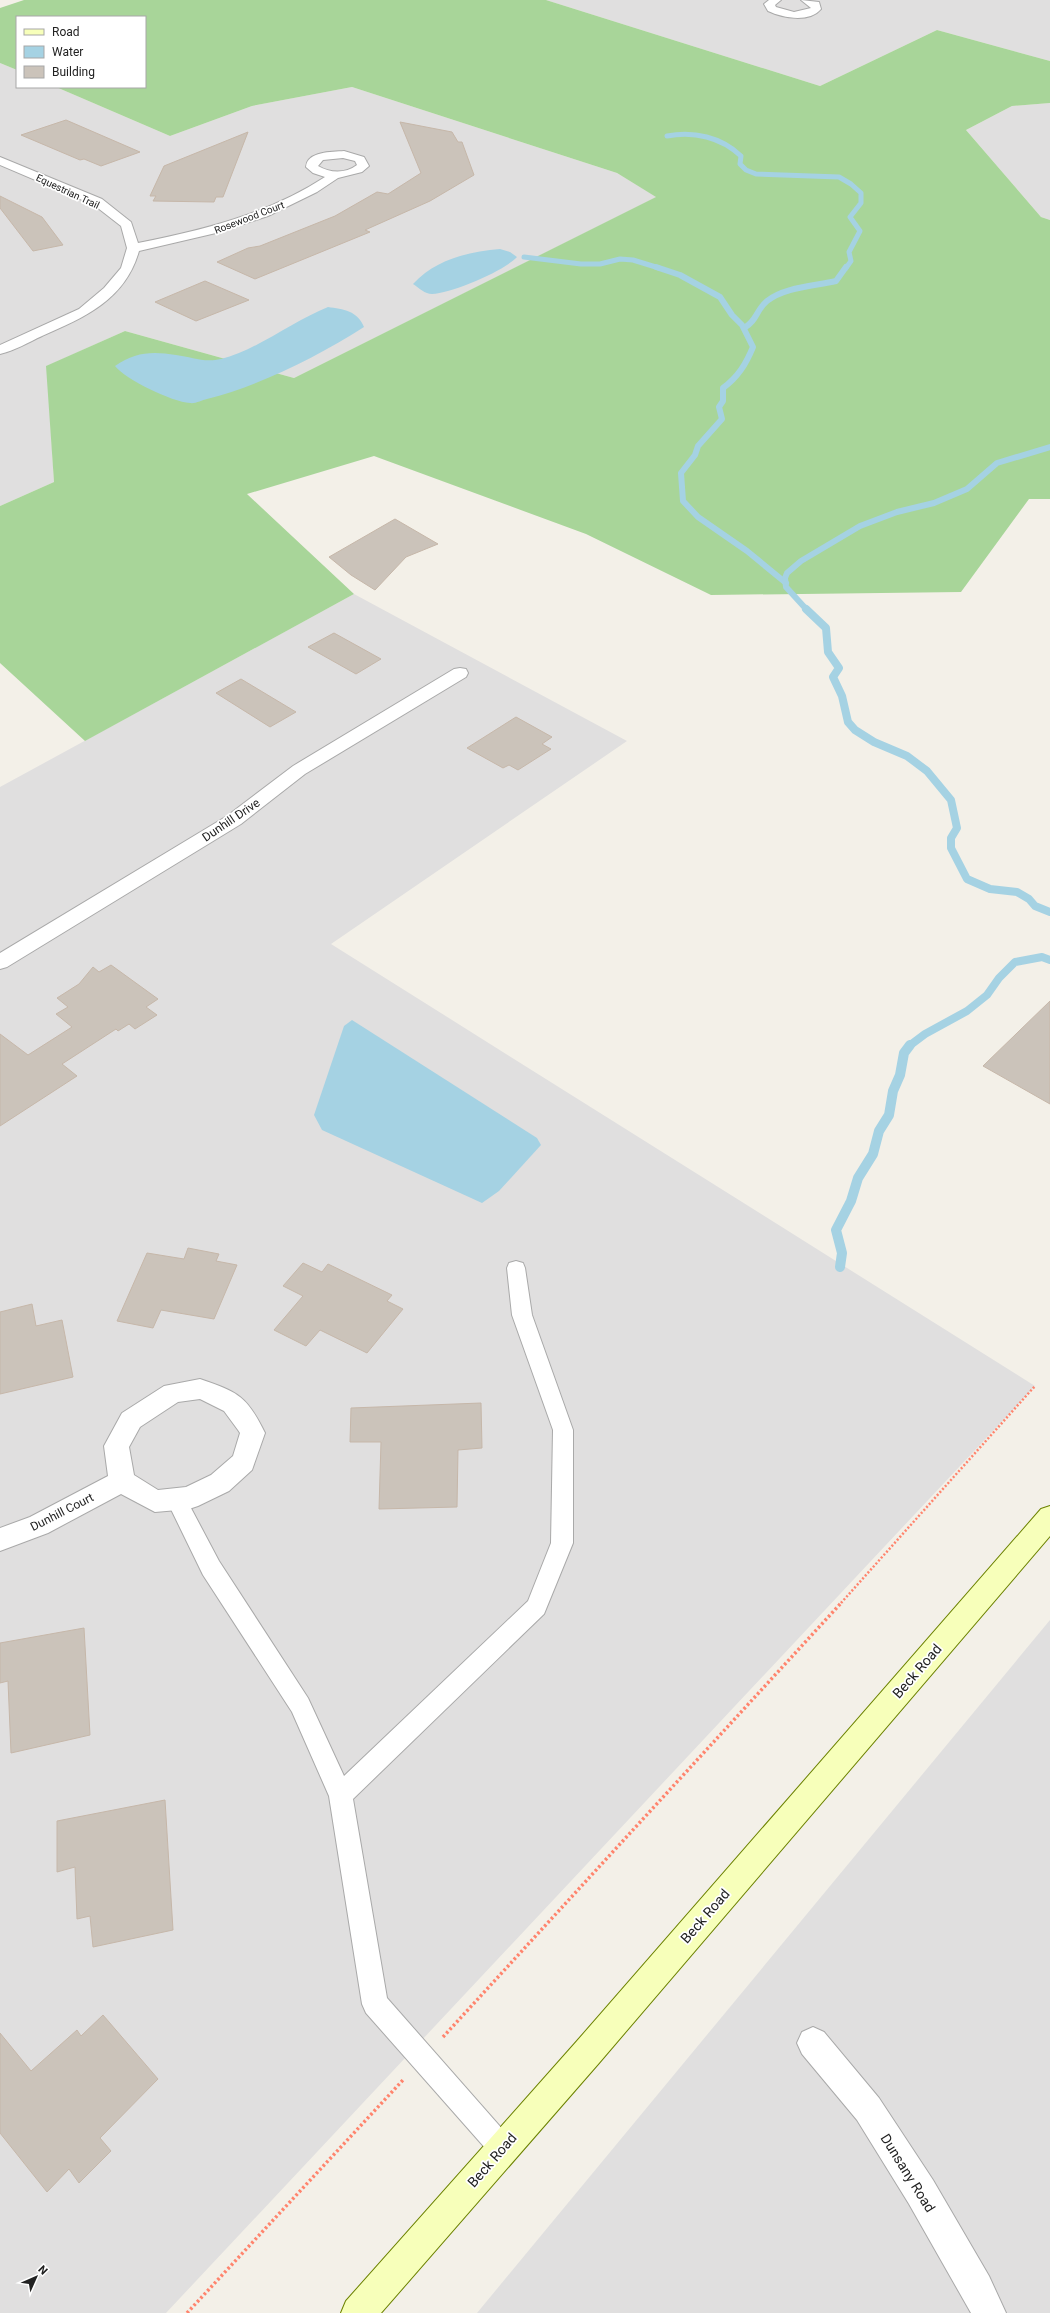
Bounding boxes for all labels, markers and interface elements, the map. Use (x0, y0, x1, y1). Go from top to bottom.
legend (16, 16, 146, 88)
text: Road (52, 25, 80, 39)
text: Water (52, 45, 83, 59)
text: Building (52, 65, 95, 79)
street label: Equestrian Trail (34, 172, 101, 211)
street label: Rosewood Court (213, 199, 286, 236)
street label: Dunhill Drive (200, 796, 262, 844)
street label: Dunhill Court (28, 1490, 96, 1534)
street label: Beck Road (889, 1641, 945, 1701)
street label: Beck Road (677, 1886, 733, 1946)
street label: Beck Road (464, 2130, 520, 2190)
street label: Dunsany Road (878, 2131, 938, 2215)
north arrow (16, 2257, 56, 2297)
text: N (35, 2263, 50, 2278)

